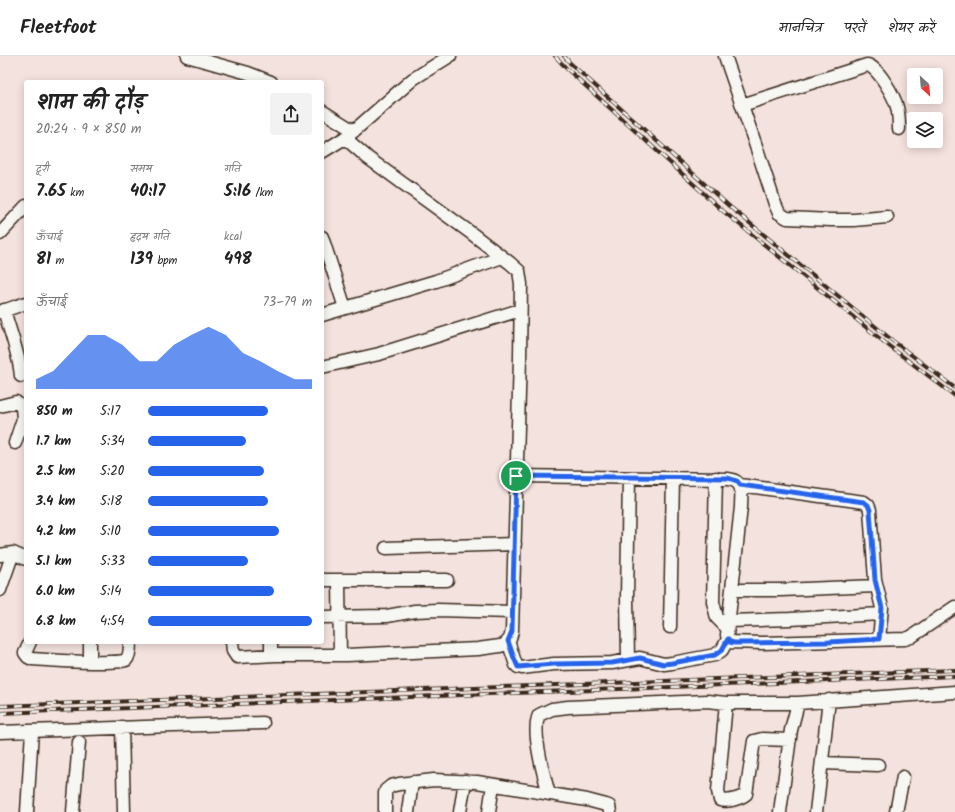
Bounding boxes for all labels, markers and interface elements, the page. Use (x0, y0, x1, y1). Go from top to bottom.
text: Fleetfoot (20, 13, 97, 43)
text: मानचित्र (779, 17, 822, 39)
text: परतें (844, 17, 866, 39)
text: शेयर करें (888, 17, 935, 39)
north arrow (907, 68, 943, 104)
map controls (907, 68, 943, 148)
text: शाम की दौड़ (36, 86, 145, 121)
button: share (270, 93, 312, 135)
button: layers (907, 112, 943, 148)
text: 20:24 · 9 × 850 m (36, 119, 141, 140)
text: दूरी (36, 160, 49, 178)
text: समय (130, 160, 152, 178)
text: गति (224, 160, 240, 178)
text: 7.65 (36, 178, 66, 205)
text: 40:17 (130, 178, 165, 205)
text: 5:16 (224, 178, 251, 205)
text: km (66, 184, 84, 202)
text: /km (251, 184, 273, 202)
text: ऊँचाई (36, 228, 62, 246)
text: हृदय गति (130, 228, 169, 246)
text: kcal (224, 228, 242, 246)
text: 81 (36, 246, 51, 273)
text: 139 (130, 246, 153, 273)
text: 498 (224, 246, 252, 273)
text: m (51, 252, 64, 270)
text: bpm (153, 252, 177, 270)
text: ऊँचाई (36, 292, 67, 313)
text: 73–79 m (263, 292, 312, 313)
text: 850 m (36, 401, 73, 422)
text: 5:17 (100, 401, 120, 422)
text: 1.7 km (36, 431, 71, 452)
text: 5:34 (100, 431, 125, 452)
pin (499, 459, 533, 493)
text: 2.5 km (36, 461, 75, 482)
text: 5:20 (100, 461, 124, 482)
icon: arrive (505, 465, 527, 487)
text: 3.4 km (36, 491, 75, 512)
text: 5:18 (100, 491, 122, 512)
text: 4.2 km (36, 521, 76, 542)
text: 5:10 (100, 521, 121, 542)
text: 5.1 km (36, 551, 72, 572)
text: 5:33 (100, 551, 125, 572)
text: 6.0 km (36, 581, 75, 602)
text: 5:14 (100, 581, 121, 602)
text: 6.8 km (36, 611, 76, 632)
text: 4:54 (100, 611, 125, 632)

